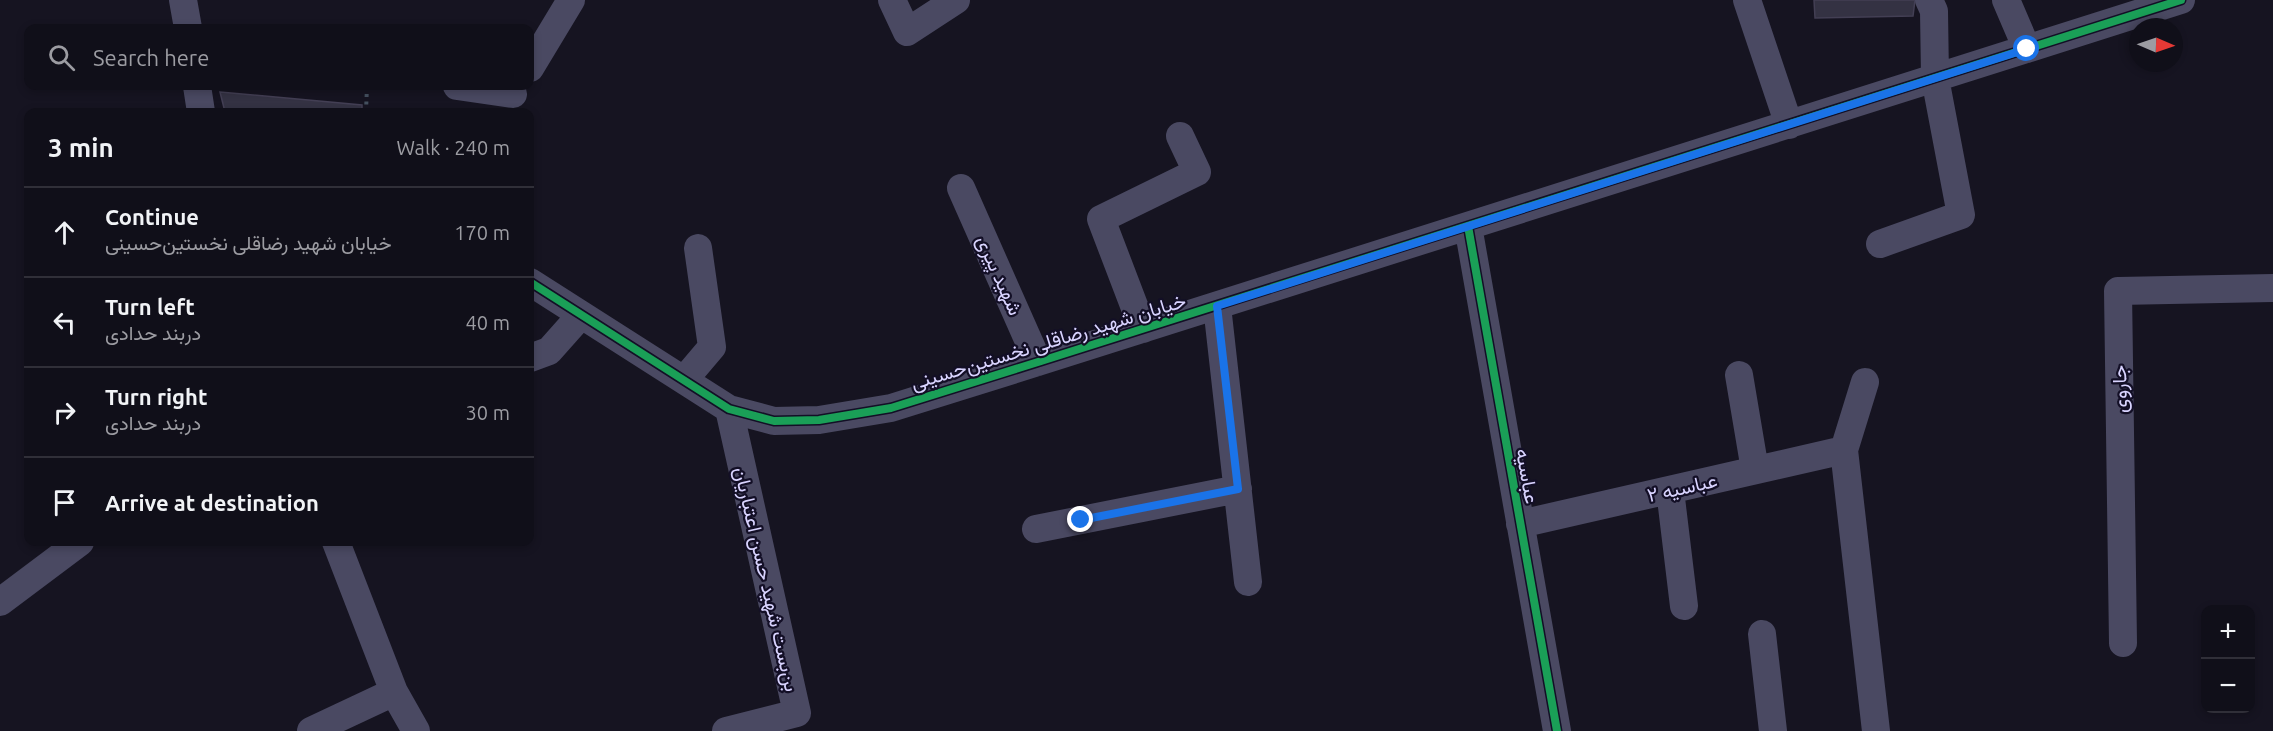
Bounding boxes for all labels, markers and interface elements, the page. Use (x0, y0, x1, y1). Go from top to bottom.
north arrow (2129, 18, 2183, 72)
search box (24, 24, 534, 90)
route start (2013, 35, 2039, 61)
icon: search (45, 41, 78, 74)
text: Search here (93, 45, 209, 70)
text: 3 min (48, 133, 114, 162)
text: Walk · 240 m (397, 136, 510, 159)
text: Continue (105, 204, 199, 229)
icon: ahead (48, 216, 81, 249)
text: 170 m (454, 221, 510, 244)
text: خیابان شهید رضاقلی نخستین‌حسینی (105, 231, 392, 254)
street label: شهید پیری (969, 232, 1028, 320)
street label: خیابان شهید رضاقلی نخستین‌حسینی (908, 288, 1189, 396)
text: Turn left (105, 294, 195, 319)
icon: left (48, 306, 81, 339)
text: 40 m (466, 311, 510, 334)
text: دربند حدادی (105, 321, 201, 344)
street label: جاروی (2107, 365, 2133, 413)
text: Turn right (105, 384, 207, 409)
icon: right (48, 396, 81, 429)
text: 30 m (466, 401, 510, 424)
text: دربند حدادی (105, 411, 201, 434)
street label: عباسیه (1511, 446, 1544, 506)
street label: بن‌بست شهید حسن اعتباریان (728, 464, 804, 694)
street label: عباسیه ۲ (1645, 468, 1719, 507)
icon: arrive (48, 486, 81, 519)
text: Arrive at destination (105, 490, 319, 515)
route end (1067, 506, 1093, 532)
map controls (2201, 605, 2255, 713)
button: + (2201, 605, 2255, 659)
button: − (2201, 659, 2255, 713)

